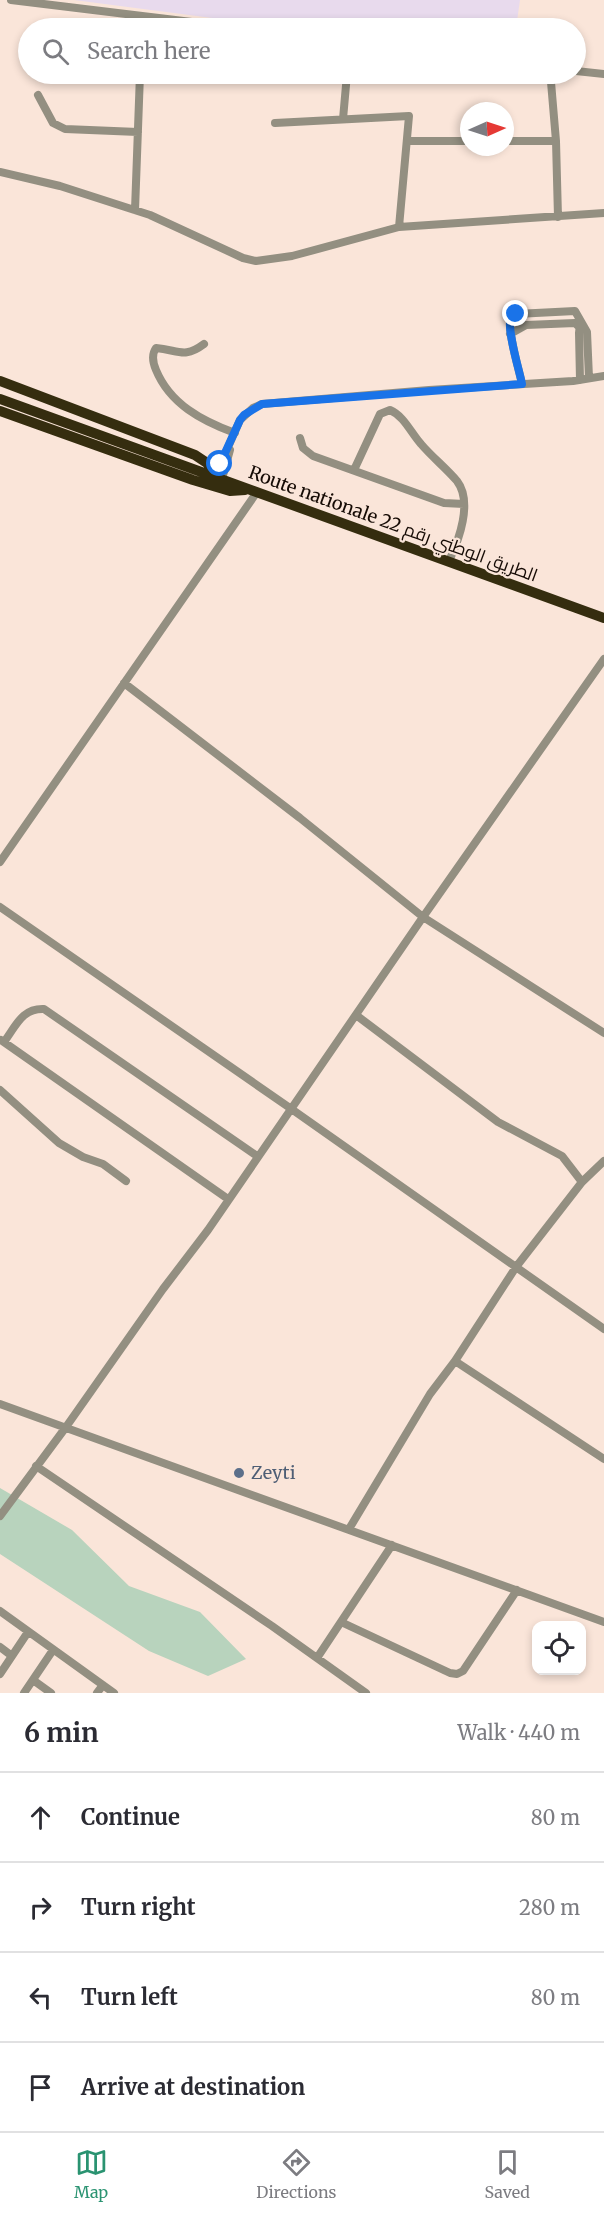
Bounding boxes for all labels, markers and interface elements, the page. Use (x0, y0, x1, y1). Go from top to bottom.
search box (18, 18, 586, 84)
icon: search (39, 35, 72, 68)
text: Search here (87, 37, 210, 65)
north arrow (460, 102, 514, 156)
route end (502, 300, 528, 326)
route start (206, 450, 232, 476)
street label: Route nationale 22 الطريق الوطني رقم (244, 460, 541, 590)
place label: Zeyti (251, 1461, 296, 1484)
marker: Zeyti (232, 1466, 246, 1480)
map controls (532, 1621, 586, 1675)
button: locate (532, 1621, 586, 1675)
text: 6 min (24, 1716, 99, 1749)
text: Walk · 440 m (458, 1720, 580, 1745)
icon: ahead (24, 1801, 57, 1834)
text: Continue (81, 1803, 180, 1831)
text: 80 m (531, 1805, 580, 1830)
icon: right (24, 1891, 57, 1924)
text: Turn right (81, 1893, 195, 1921)
text: 280 m (519, 1895, 580, 1920)
icon: left (24, 1981, 57, 2014)
text: Turn left (81, 1983, 178, 2011)
text: 80 m (531, 1985, 580, 2010)
icon: arrive (24, 2071, 57, 2104)
text: Arrive at destination (81, 2073, 305, 2101)
tab: Map (74, 2146, 108, 2202)
tab: Directions (256, 2146, 336, 2202)
tab: Saved (485, 2146, 530, 2202)

